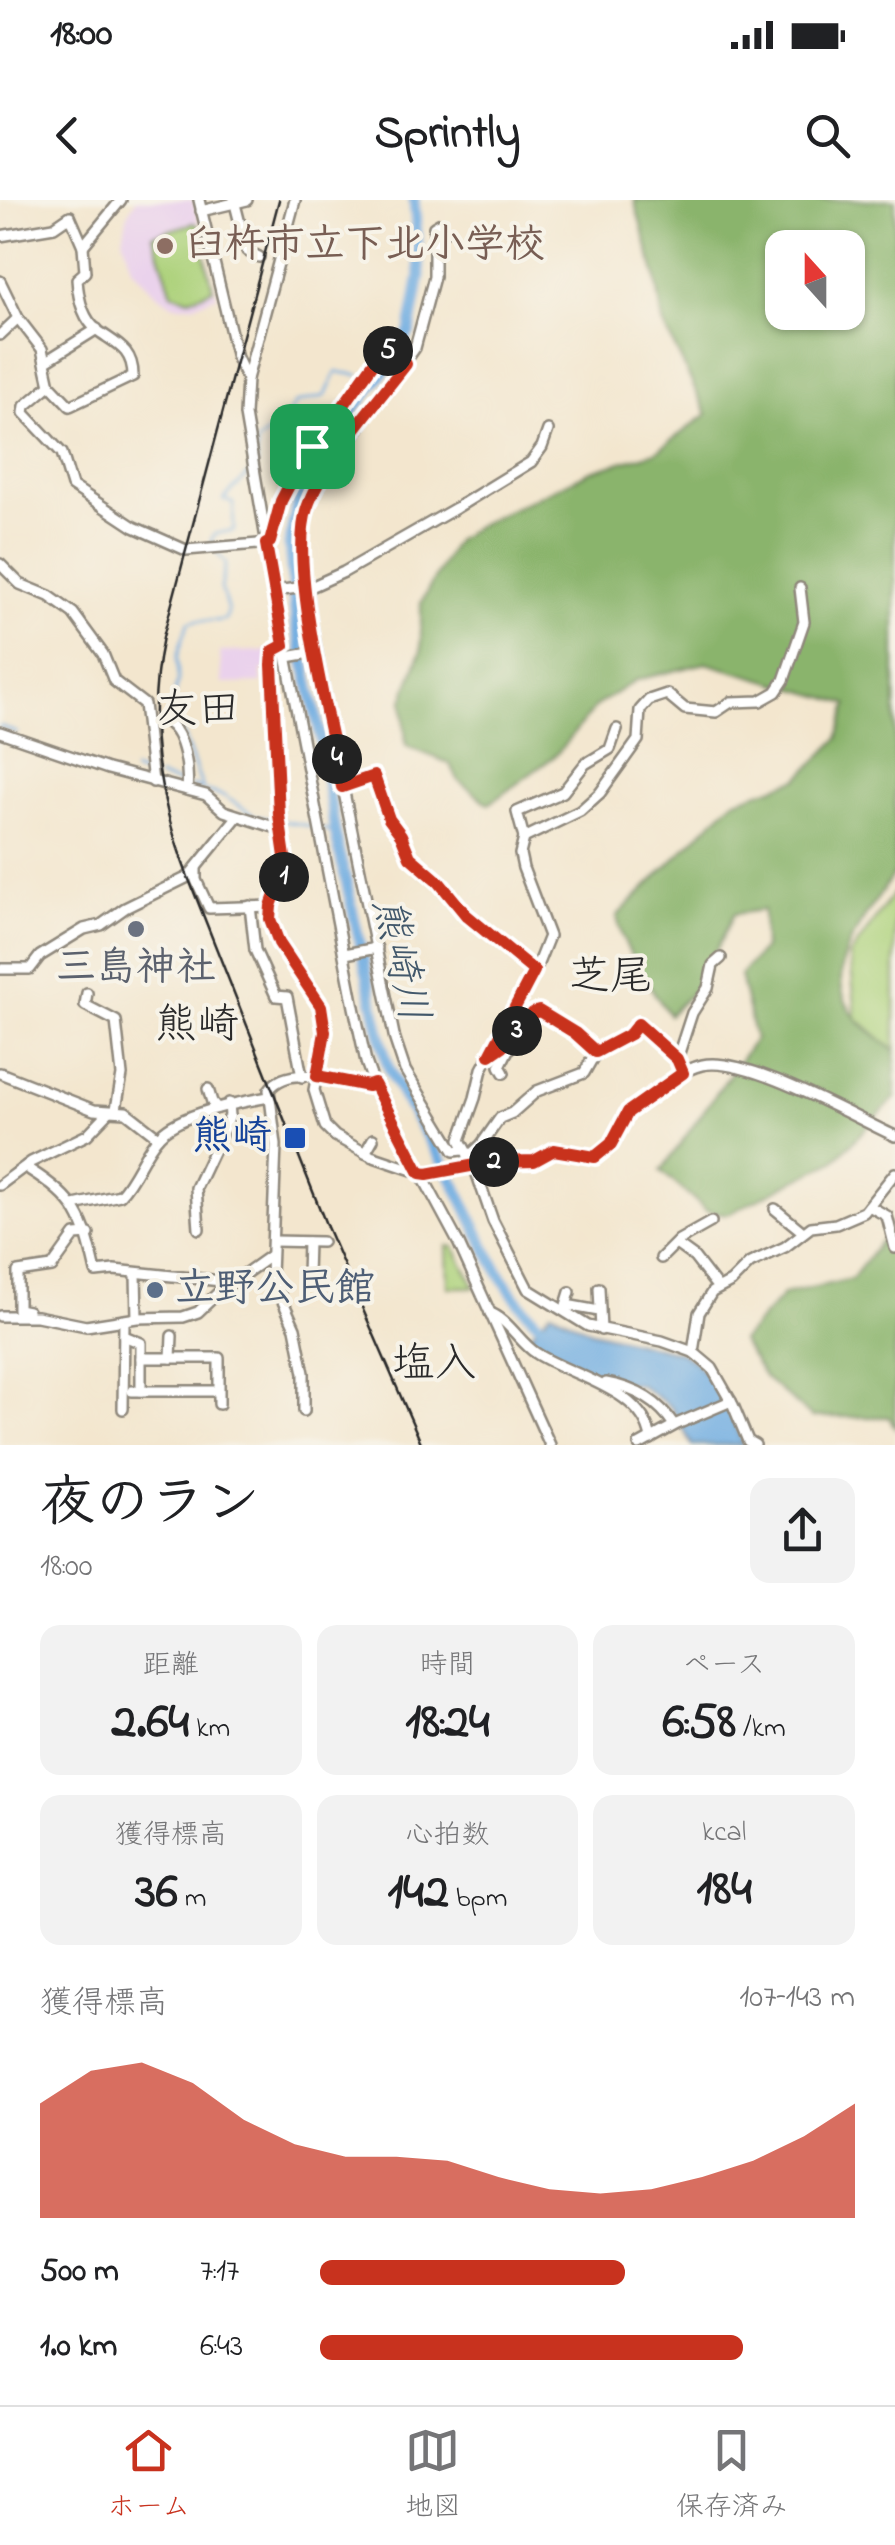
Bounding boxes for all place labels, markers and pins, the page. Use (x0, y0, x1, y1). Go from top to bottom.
place label: 臼杵市立下北小学校 (185, 217, 545, 276)
marker: 臼杵市立下北小学校 (154, 235, 176, 257)
pin: 5 (363, 326, 413, 376)
pin (270, 404, 355, 489)
pin: 4 (312, 734, 362, 784)
pin: 1 (259, 852, 309, 902)
marker: 三島神社 (125, 918, 147, 940)
place label: 三島神社 (56, 940, 216, 999)
pin: 3 (492, 1006, 542, 1056)
place label: 熊崎 (192, 1109, 272, 1168)
marker: 熊崎 (282, 1125, 308, 1151)
pin: 2 (469, 1137, 519, 1187)
place label: 立野公民館 (175, 1261, 375, 1320)
marker: 立野公民館 (144, 1279, 166, 1301)

